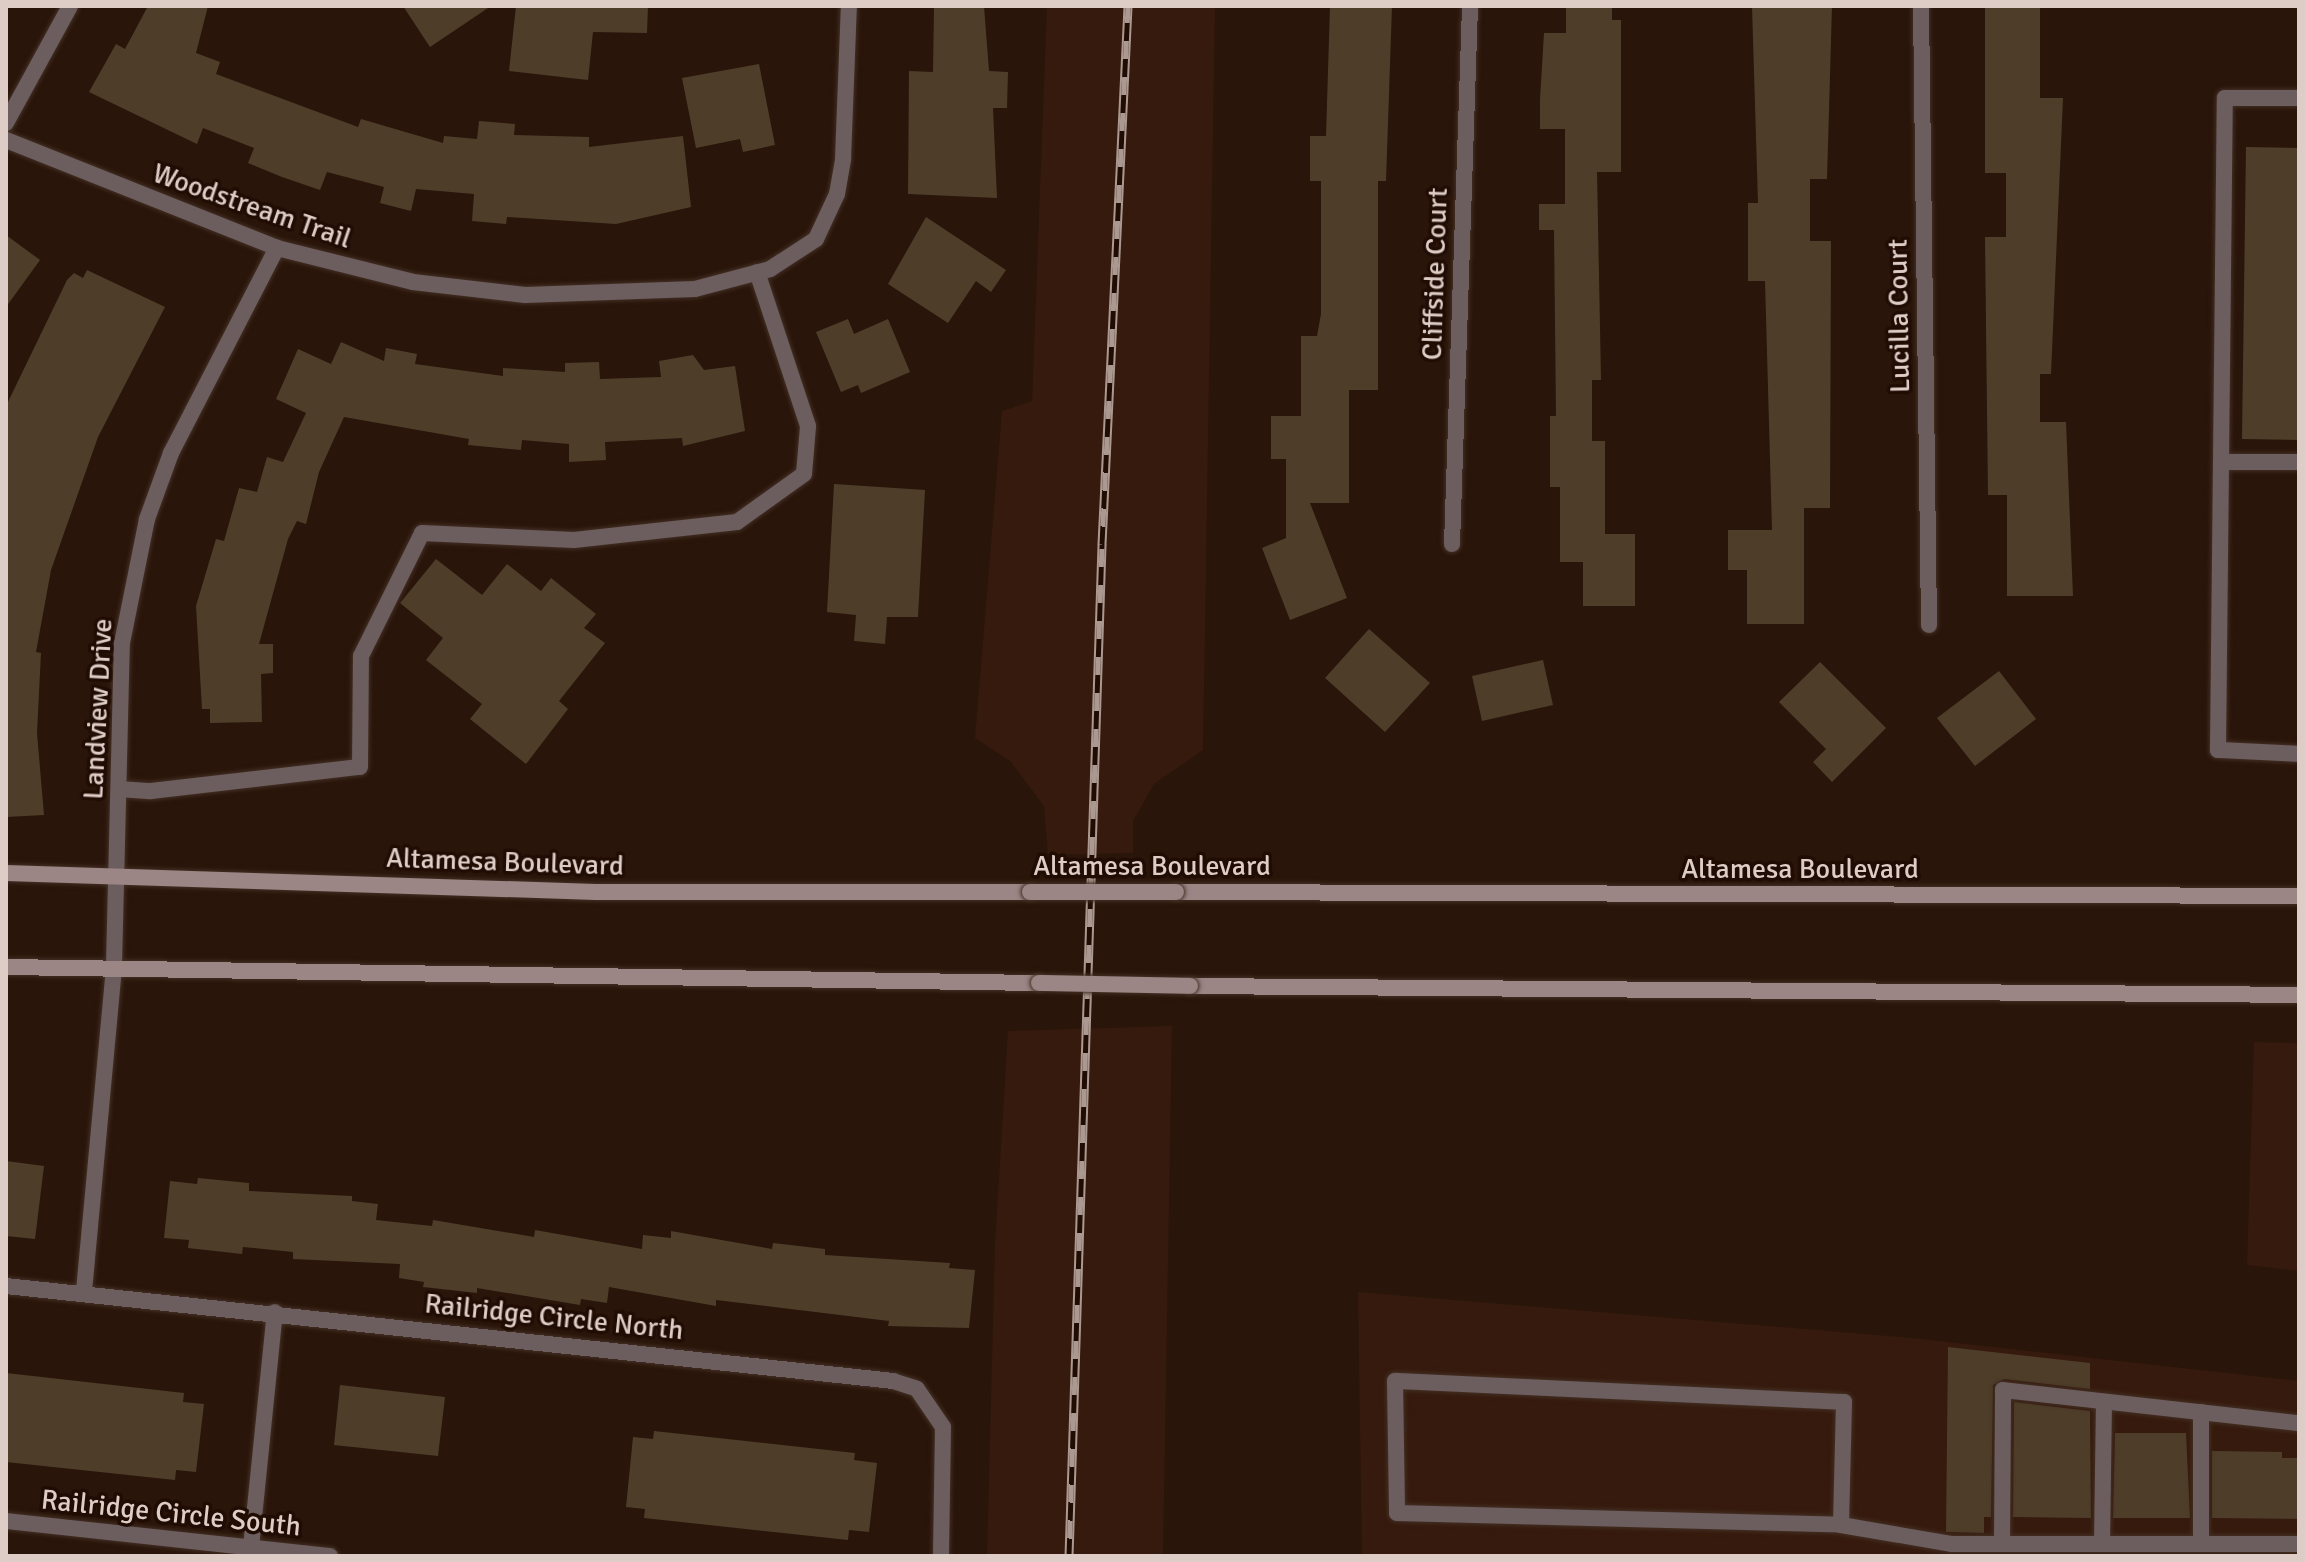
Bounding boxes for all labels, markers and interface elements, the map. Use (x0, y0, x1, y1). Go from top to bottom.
street label: Woodstream Trail (148, 156, 356, 256)
street label: Cliffside Court (1415, 187, 1455, 361)
street label: Lucilla Court (1881, 239, 1917, 393)
street label: Landview Drive (76, 618, 120, 800)
street label: Altamesa Boulevard (386, 841, 624, 883)
street label: Altamesa Boulevard (1033, 849, 1271, 883)
street label: Altamesa Boulevard (1681, 852, 1919, 886)
street label: Railridge Circle North (423, 1287, 685, 1347)
street label: Railridge Circle South (40, 1483, 302, 1543)

